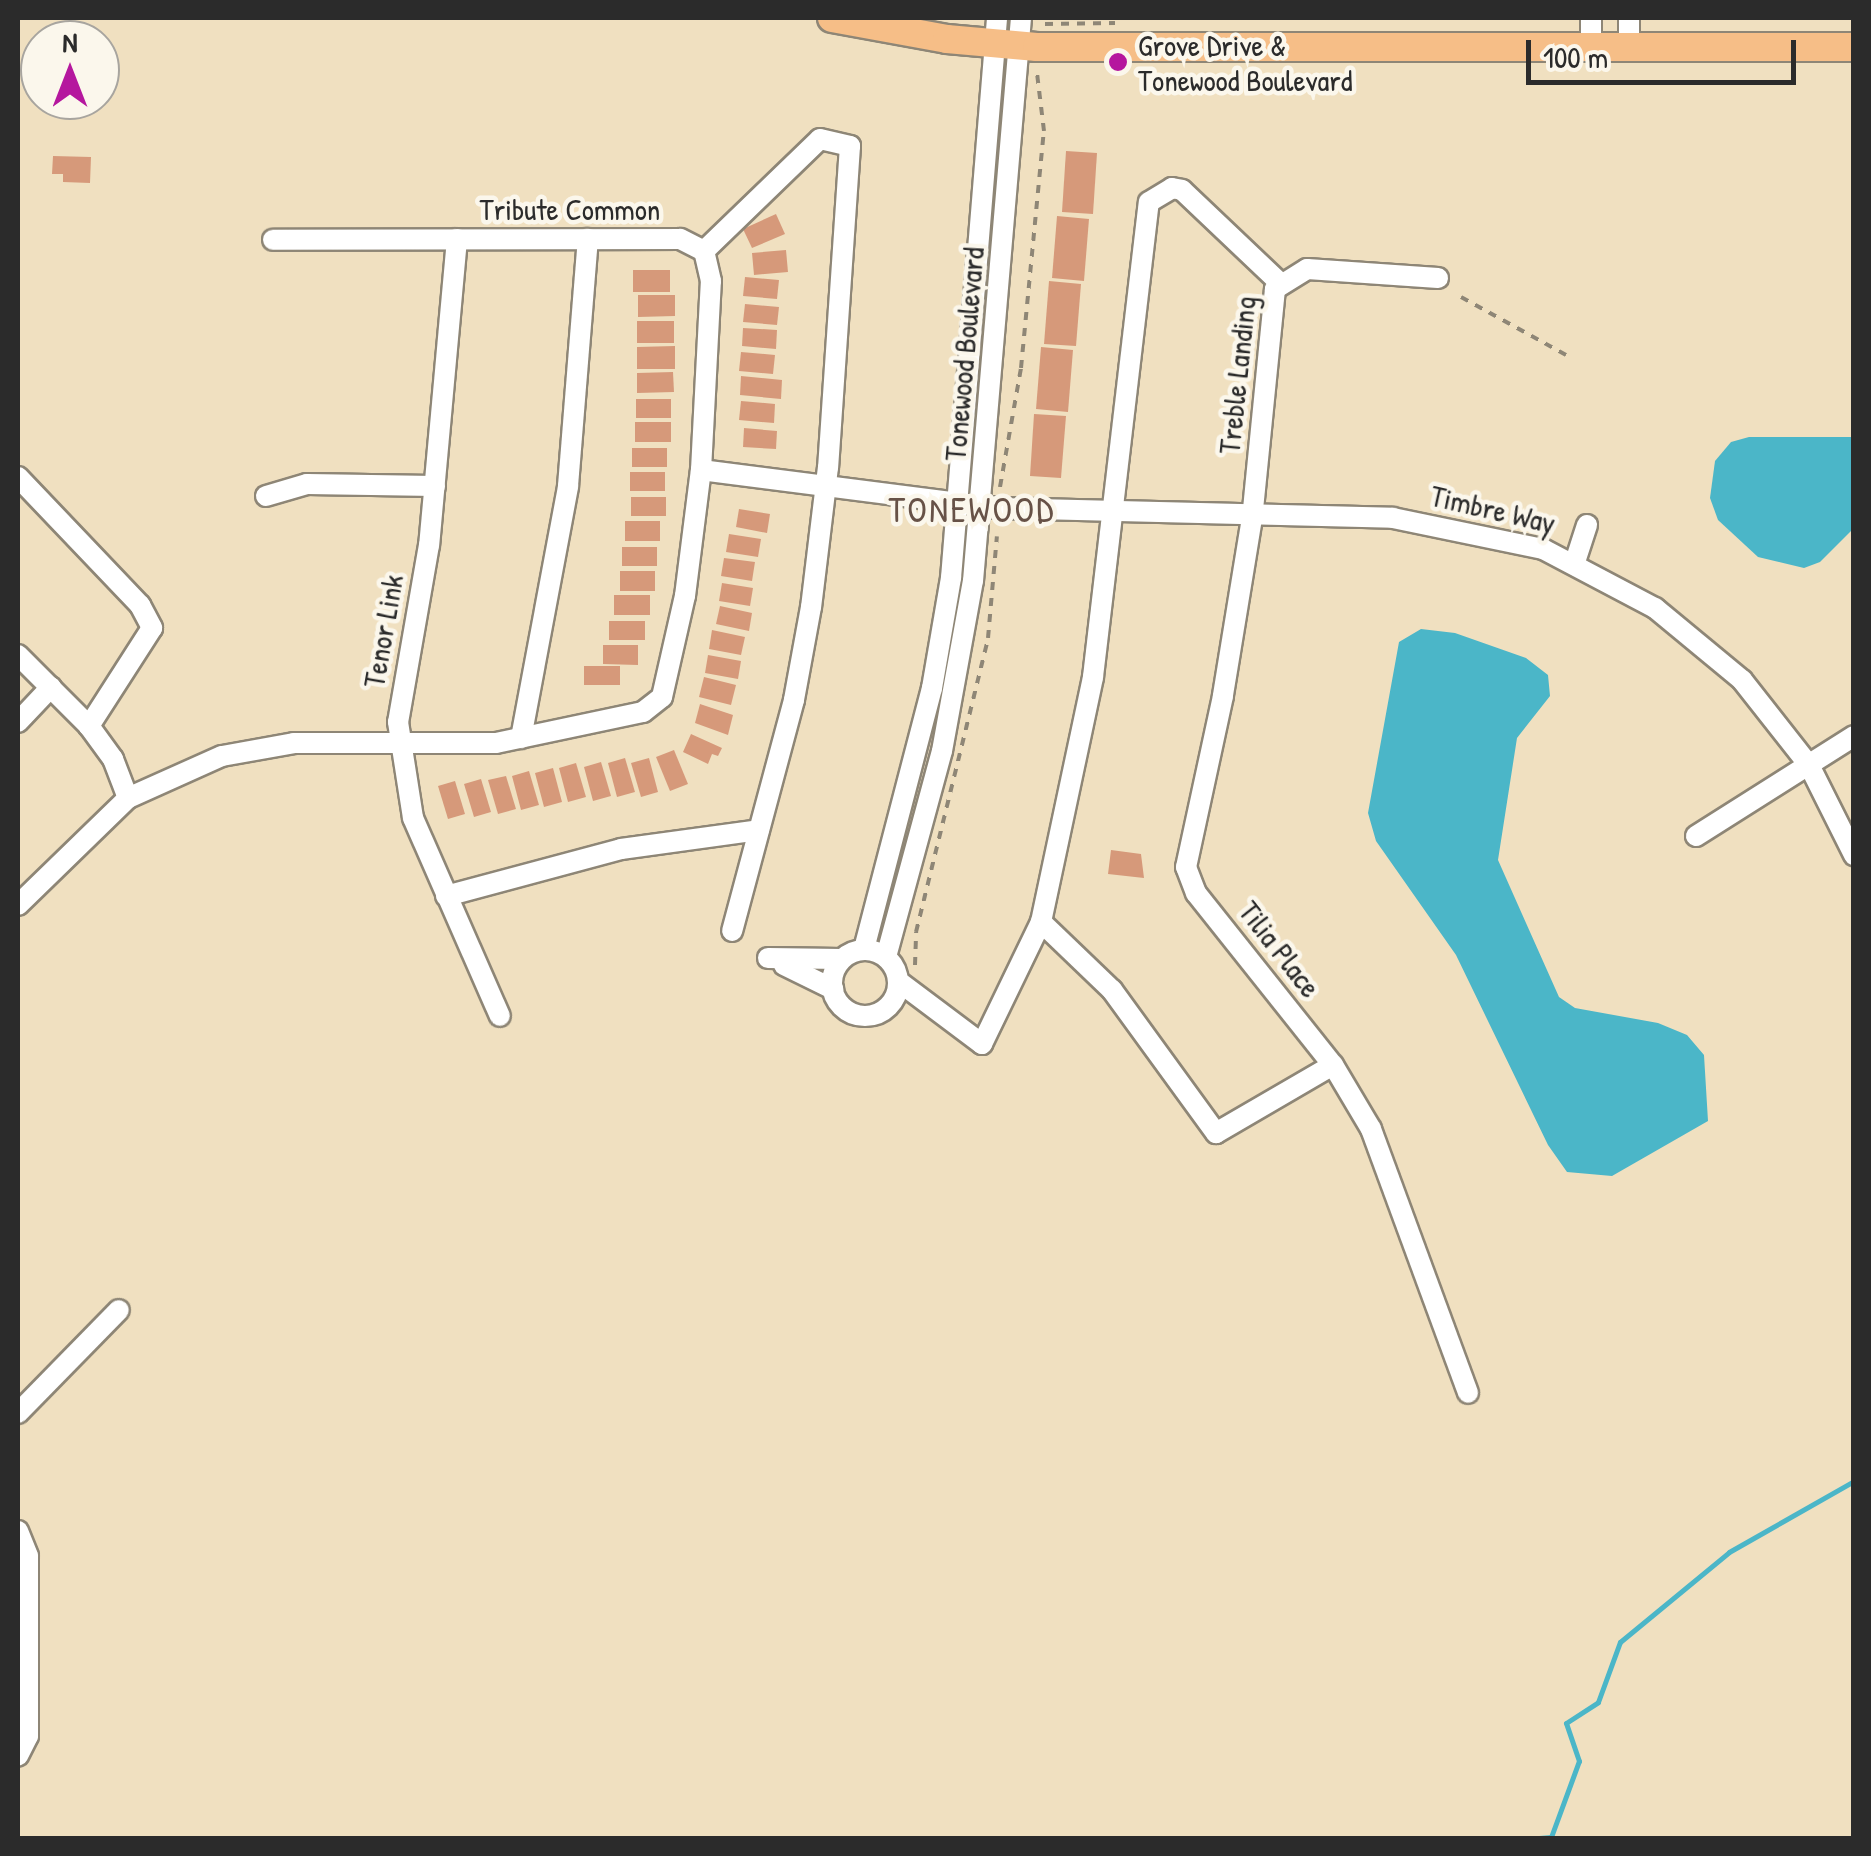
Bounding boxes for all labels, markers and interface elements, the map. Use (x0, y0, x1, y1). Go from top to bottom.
north arrow (20, 20, 120, 120)
scale bar (1531, 20, 1801, 82)
text: N (63, 23, 77, 61)
place label: Grove Drive & Tonewood Boulevard (1138, 27, 1353, 98)
text: 100 m (1543, 37, 1608, 77)
marker: Grove Drive & Tonewood Boulevard (1107, 51, 1129, 73)
street label: Tribute Common (480, 191, 660, 227)
street label: Tonewood Boulevard (937, 246, 991, 462)
street label: Treble Landing (1211, 294, 1263, 456)
street label: Timbre Way (1427, 477, 1559, 541)
district label: TONEWOOD (888, 489, 1056, 531)
street label: Tenor Link (355, 572, 411, 690)
street label: Tilia Place (1231, 894, 1329, 1004)

